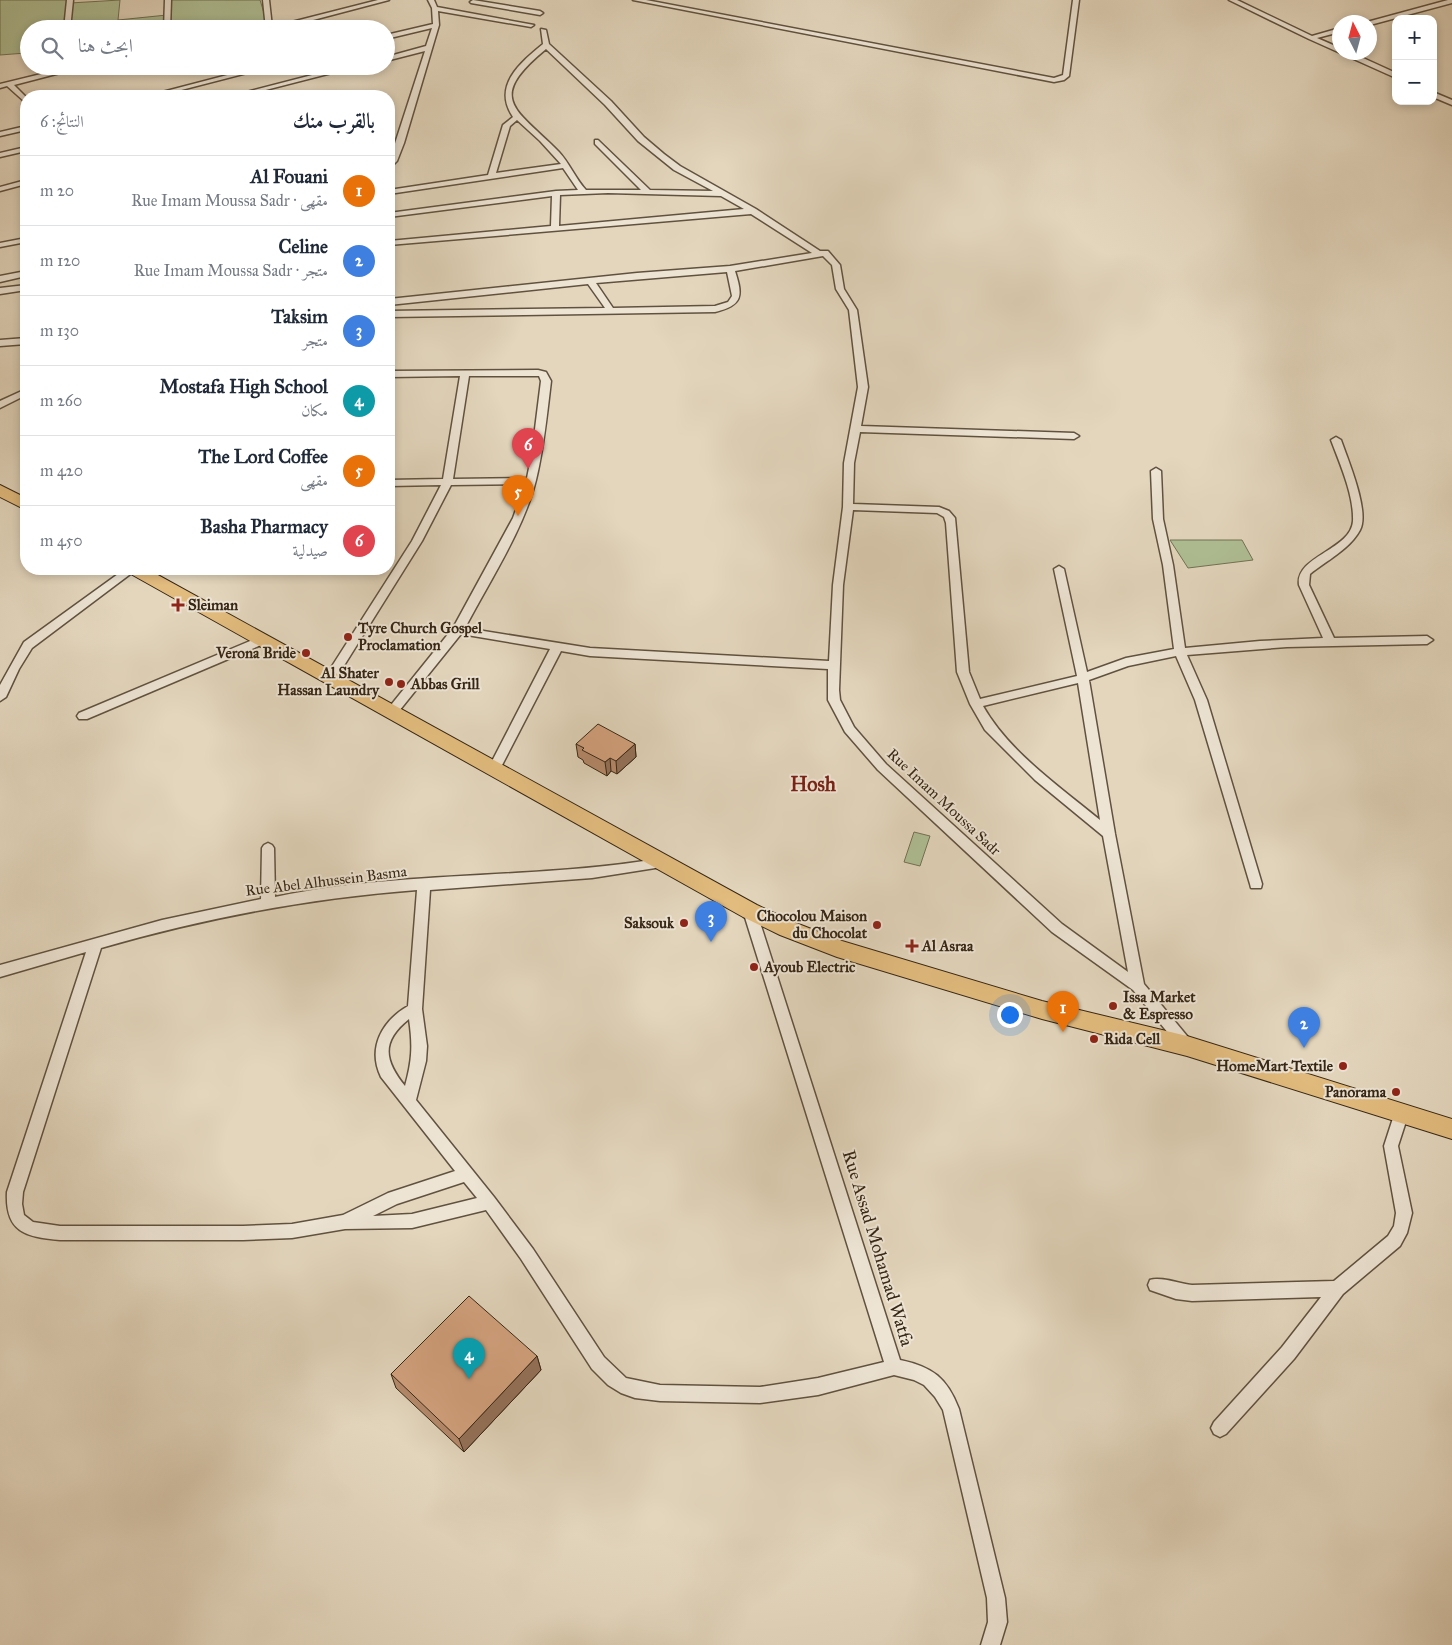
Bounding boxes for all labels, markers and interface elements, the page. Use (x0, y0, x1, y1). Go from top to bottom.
north arrow (1332, 15, 1377, 60)
map controls (1392, 15, 1437, 105)
button: + (1392, 15, 1437, 60)
search box (20, 20, 395, 75)
icon: search (38, 34, 66, 62)
text: ابحث هنا (78, 34, 133, 57)
button: − (1392, 60, 1437, 105)
text: بالقرب منك (293, 108, 375, 134)
text: النتائج: 6 (40, 112, 84, 131)
text: Al Fouani (251, 165, 328, 188)
text: 20 m (40, 181, 74, 200)
text: 1 (356, 181, 362, 200)
text: مقهى · Rue Imam Moussa Sadr (131, 191, 328, 210)
text: Celine (279, 235, 328, 258)
text: 120 m (40, 251, 80, 270)
text: 2 (355, 251, 363, 270)
text: متجر · Rue Imam Moussa Sadr (134, 261, 328, 280)
text: Taksim (271, 305, 328, 328)
text: 130 m (40, 321, 79, 340)
text: 3 (356, 321, 362, 340)
text: متجر (303, 331, 328, 350)
text: Mostafa High School (160, 375, 328, 398)
text: 260 m (40, 391, 82, 410)
text: 4 (355, 391, 363, 410)
text: مكان (301, 401, 328, 420)
pin: 6 (512, 428, 544, 469)
text: The Lord Coffee (198, 445, 328, 468)
text: 420 m (40, 461, 83, 480)
text: 5 (355, 461, 363, 480)
text: مقهى (300, 471, 328, 490)
pin: 5 (502, 475, 534, 516)
text: Basha Pharmacy (200, 515, 328, 538)
text: 450 m (40, 531, 83, 550)
text: 6 (355, 531, 363, 550)
text: صيدلية (293, 541, 328, 560)
place label: Sleiman (188, 596, 239, 614)
marker: Sleiman (172, 599, 184, 611)
place label: Tyre Church Gospel Proclamation (357, 619, 483, 654)
marker: Tyre Church Gospel Proclamation (342, 631, 354, 643)
place label: Verona Bride (215, 644, 297, 662)
marker: Verona Bride (300, 647, 312, 659)
place label: Al Shater Hassan Laundry (277, 664, 380, 700)
place label: Abbas Grill (410, 675, 480, 693)
marker: Al Shater Hassan Laundry (383, 676, 395, 688)
marker: Abbas Grill (395, 678, 407, 690)
street label: Rue Imam Moussa Sadr (883, 745, 1005, 860)
district label: Hosh (790, 772, 837, 796)
street label: Rue Abel Alhussein Basma (244, 862, 408, 900)
pin: 3 (695, 901, 727, 942)
place label: Chocolou Maison du Chocolat (757, 907, 868, 942)
place label: Saksouk (624, 914, 675, 932)
marker: Saksouk (678, 917, 690, 929)
marker: Chocolou Maison du Chocolat (871, 919, 883, 931)
place label: Al Asraa (921, 937, 974, 955)
marker: Al Asraa (906, 940, 918, 952)
place label: Ayoub Electric (763, 958, 856, 977)
marker: Ayoub Electric (748, 961, 760, 973)
place label: Issa Market & Espresso (1123, 988, 1196, 1024)
pin: 1 (1047, 991, 1079, 1032)
marker: Issa Market & Espresso (1107, 1000, 1119, 1012)
your location (997, 1002, 1023, 1028)
pin: 2 (1288, 1007, 1320, 1048)
place label: Rida Cell (1104, 1030, 1161, 1048)
marker: Rida Cell (1088, 1033, 1100, 1045)
place label: HomeMart Textile (1216, 1057, 1334, 1075)
marker: HomeMart Textile (1337, 1060, 1349, 1072)
place label: Panorama (1325, 1083, 1387, 1101)
marker: Panorama (1390, 1086, 1402, 1098)
street label: Rue Assad Mohamad Watfa (838, 1147, 918, 1349)
pin: 4 (453, 1338, 485, 1379)

